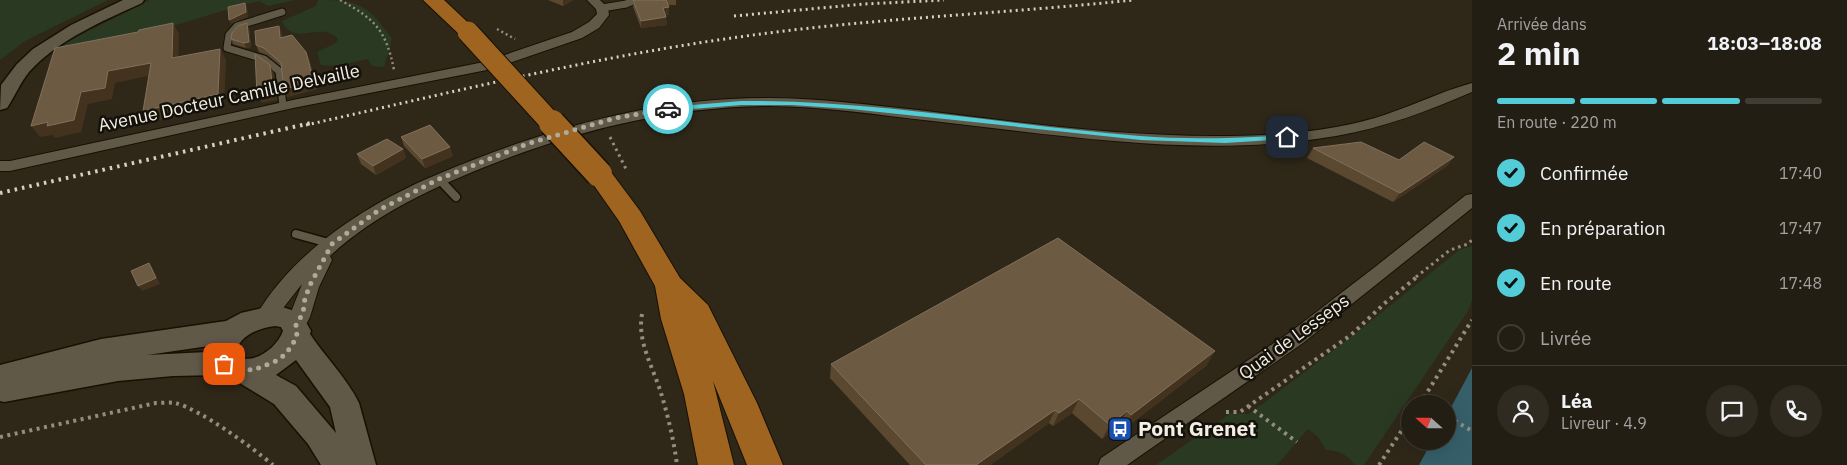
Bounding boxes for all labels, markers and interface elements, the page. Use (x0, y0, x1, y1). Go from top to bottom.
text: Arrivée dans (1497, 14, 1587, 34)
text: 18:03–18:08 (1707, 31, 1822, 55)
text: 2 min (1497, 32, 1581, 74)
street label: Avenue Docteur Camille Delvaille (96, 59, 362, 136)
courier (643, 84, 693, 134)
icon: car (654, 95, 682, 123)
text: En route · 220 m (1497, 112, 1617, 132)
pin (1266, 116, 1308, 158)
icon: home (1273, 123, 1301, 151)
icon: check (1497, 159, 1525, 187)
text: Confirmée (1540, 161, 1628, 185)
text: 17:40 (1779, 163, 1822, 183)
icon: check (1497, 214, 1525, 242)
text: En préparation (1540, 216, 1666, 240)
text: 17:47 (1779, 218, 1822, 238)
icon: check (1497, 269, 1525, 297)
text: En route (1540, 271, 1612, 295)
text: 17:48 (1779, 273, 1822, 293)
street label: Quai de Lesseps (1234, 289, 1354, 384)
text: Livrée (1540, 326, 1591, 350)
pin (203, 343, 245, 385)
icon: bag (210, 350, 238, 378)
button: person (1497, 385, 1549, 437)
button: chat (1706, 385, 1758, 437)
button: phone (1770, 385, 1822, 437)
text: Léa (1561, 389, 1592, 413)
north arrow (1401, 395, 1456, 450)
map controls (1401, 395, 1456, 450)
text: Livreur · 4.9 (1561, 413, 1647, 433)
place label: Pont Grenet (1138, 414, 1256, 442)
bus stop icon: Pont Grenet (1107, 416, 1133, 442)

